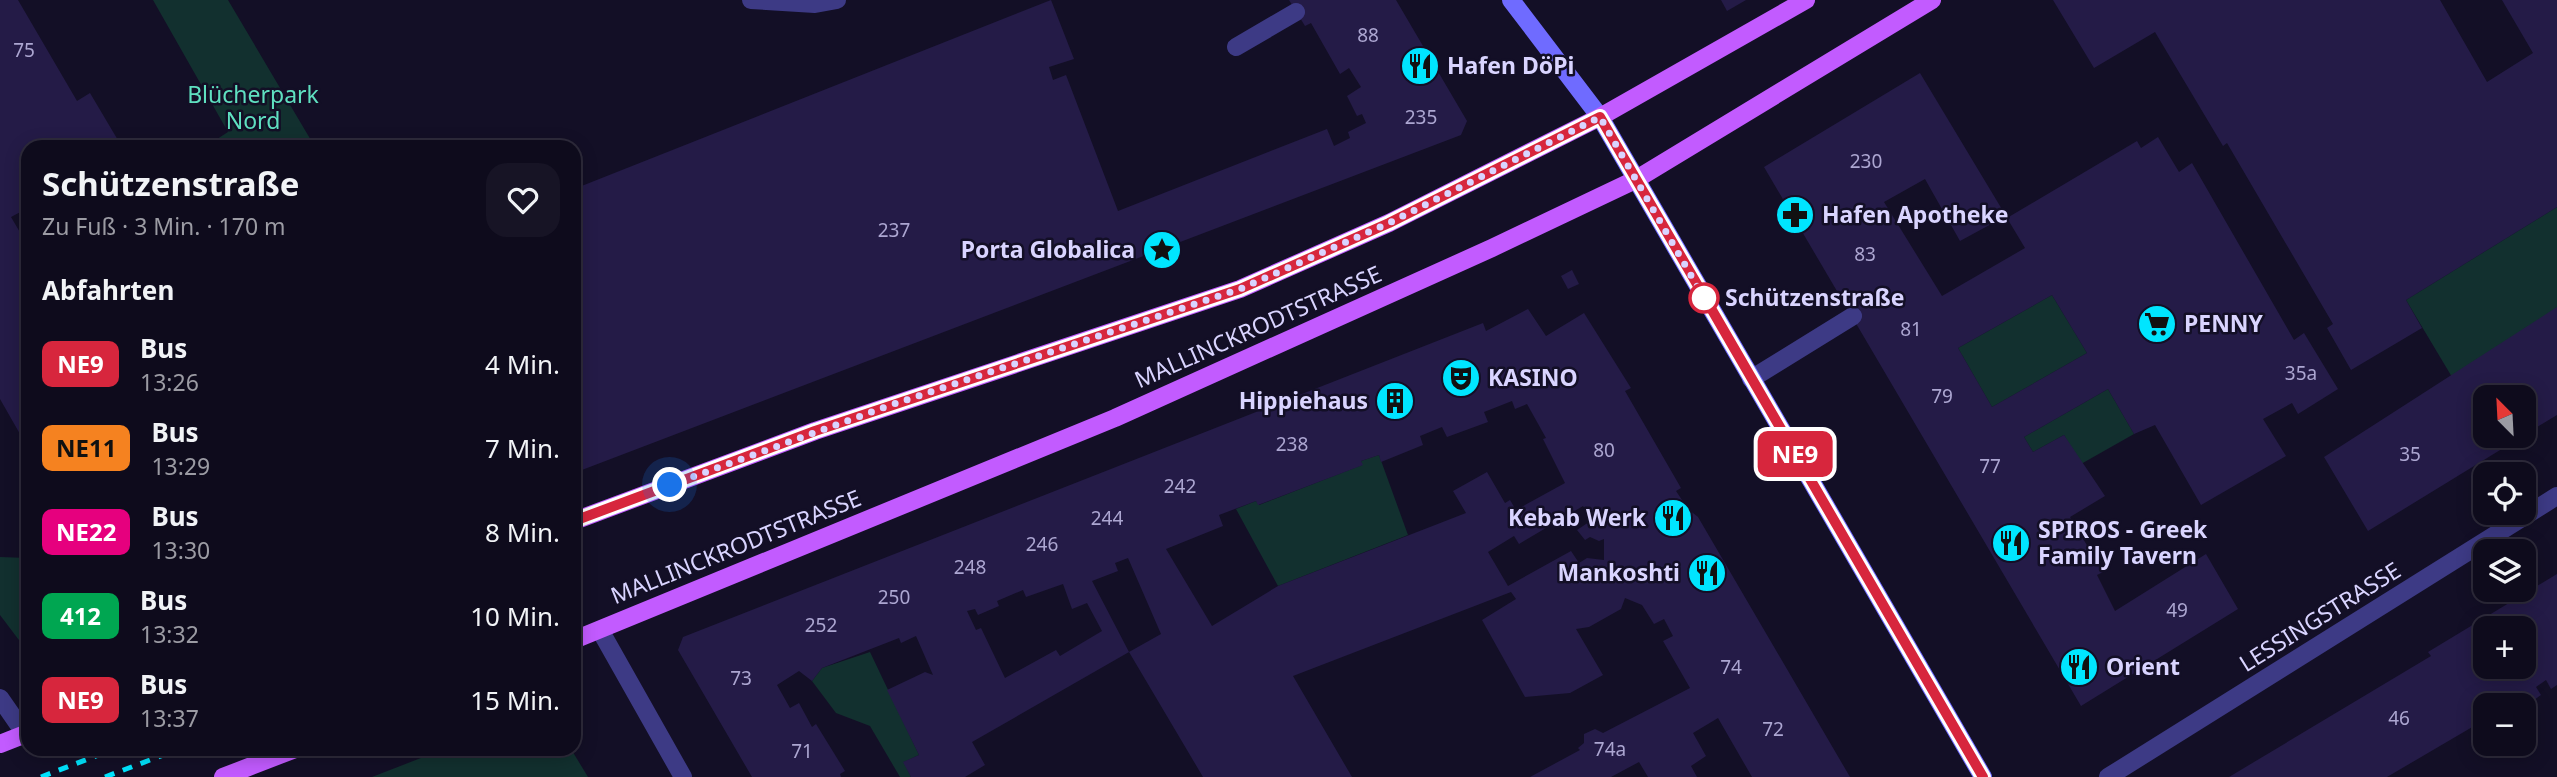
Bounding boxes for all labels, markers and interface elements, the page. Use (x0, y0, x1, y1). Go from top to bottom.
house number: 88 (1357, 22, 1379, 48)
house number: 75 (13, 37, 35, 63)
restaurant icon: Hafen DöPi (1399, 45, 1441, 87)
place label: Hafen DöPi (1447, 49, 1574, 81)
park label: Blücherpark Nord (187, 78, 320, 136)
house number: 235 (1405, 104, 1437, 130)
house number: 230 (1850, 148, 1882, 174)
text: Schützenstraße (42, 161, 300, 206)
button: heart (486, 163, 560, 237)
pharmacy icon: Hafen Apotheke (1774, 194, 1816, 236)
place label: Hafen Apotheke (1822, 198, 2008, 230)
text: Zu Fuß · 3 Min. · 170 m (42, 210, 286, 242)
house number: 237 (878, 217, 910, 243)
place icon: Porta Globalica (1141, 229, 1183, 271)
place label: Porta Globalica (961, 233, 1135, 265)
house number: 83 (1854, 241, 1876, 267)
street label: MALLINCKRODTSTRASSE (1129, 257, 1386, 395)
text: Abfahrten (42, 272, 174, 308)
place label: Schützenstraße (1725, 281, 1905, 313)
marker: Schützenstraße (1689, 283, 1719, 313)
supermarket icon: PENNY (2136, 303, 2178, 345)
place label: PENNY (2184, 307, 2264, 339)
house number: 81 (1900, 316, 1922, 342)
text: Bus (140, 330, 187, 366)
text: 4 Min. (485, 346, 560, 382)
text: NE9 (57, 347, 104, 380)
theatre icon: KASINO (1440, 357, 1482, 399)
house number: 35a (2285, 360, 2317, 386)
place label: KASINO (1488, 361, 1578, 393)
text: 13:26 (140, 366, 199, 398)
building icon: Hippiehaus (1374, 380, 1416, 422)
house number: 79 (1931, 383, 1953, 409)
place label: Hippiehaus (1239, 384, 1368, 416)
north arrow (2473, 385, 2536, 448)
map controls (2473, 385, 2536, 756)
text: Bus (151, 414, 199, 450)
text: 7 Min. (485, 430, 560, 466)
text: NE11 (56, 431, 116, 464)
house number: 238 (1276, 431, 1308, 457)
line badge: NE9 (1755, 431, 1835, 477)
house number: 80 (1593, 437, 1615, 463)
text: NE9 (1772, 437, 1818, 470)
house number: 35 (2399, 441, 2421, 467)
text: 13:29 (151, 450, 210, 482)
house number: 77 (1979, 453, 2001, 479)
button: locate (2473, 462, 2536, 525)
your location (652, 467, 687, 502)
house number: 242 (1164, 473, 1196, 499)
street label: MALLINCKRODTSTRASSE (606, 481, 866, 611)
restaurant icon: Kebab Werk (1652, 497, 1694, 539)
text: Bus (151, 498, 199, 534)
place label: Kebab Werk (1508, 501, 1647, 533)
house number: 244 (1091, 505, 1123, 531)
place label: SPIROS - Greek Family Tavern (2038, 513, 2208, 571)
text: 8 Min. (485, 514, 560, 550)
text: NE22 (56, 515, 116, 548)
restaurant icon: SPIROS - Greek Family Tavern (1990, 522, 2032, 564)
house number: 246 (1026, 531, 1058, 557)
text: 13:30 (151, 534, 210, 566)
button: layers (2473, 539, 2536, 602)
restaurant icon: Mankoshti (1686, 552, 1728, 594)
house number: 248 (954, 554, 986, 580)
street label: LESSINGSTRASSE (2233, 554, 2406, 679)
place label: Mankoshti (1558, 556, 1680, 588)
text: Bus (140, 582, 187, 618)
house number: 250 (878, 584, 910, 610)
house number: 49 (2166, 597, 2188, 623)
text: 10 Min. (470, 598, 560, 634)
text: 412 (60, 599, 101, 632)
house number: 252 (805, 612, 837, 638)
button: + (2473, 616, 2536, 679)
text: 13:32 (140, 618, 199, 650)
restaurant icon: Orient (2058, 646, 2100, 688)
place label: Orient (2106, 650, 2180, 682)
house number: 74 (1720, 654, 1742, 680)
house number: 73 (730, 665, 752, 691)
text: Bus (140, 666, 187, 702)
text: 15 Min. (470, 682, 560, 718)
text: NE9 (57, 683, 104, 716)
button: − (2473, 693, 2536, 756)
text: 13:37 (140, 702, 199, 734)
house number: 46 (2388, 705, 2410, 731)
house number: 72 (1762, 716, 1784, 742)
house number: 74a (1594, 736, 1626, 762)
house number: 71 (791, 738, 813, 764)

